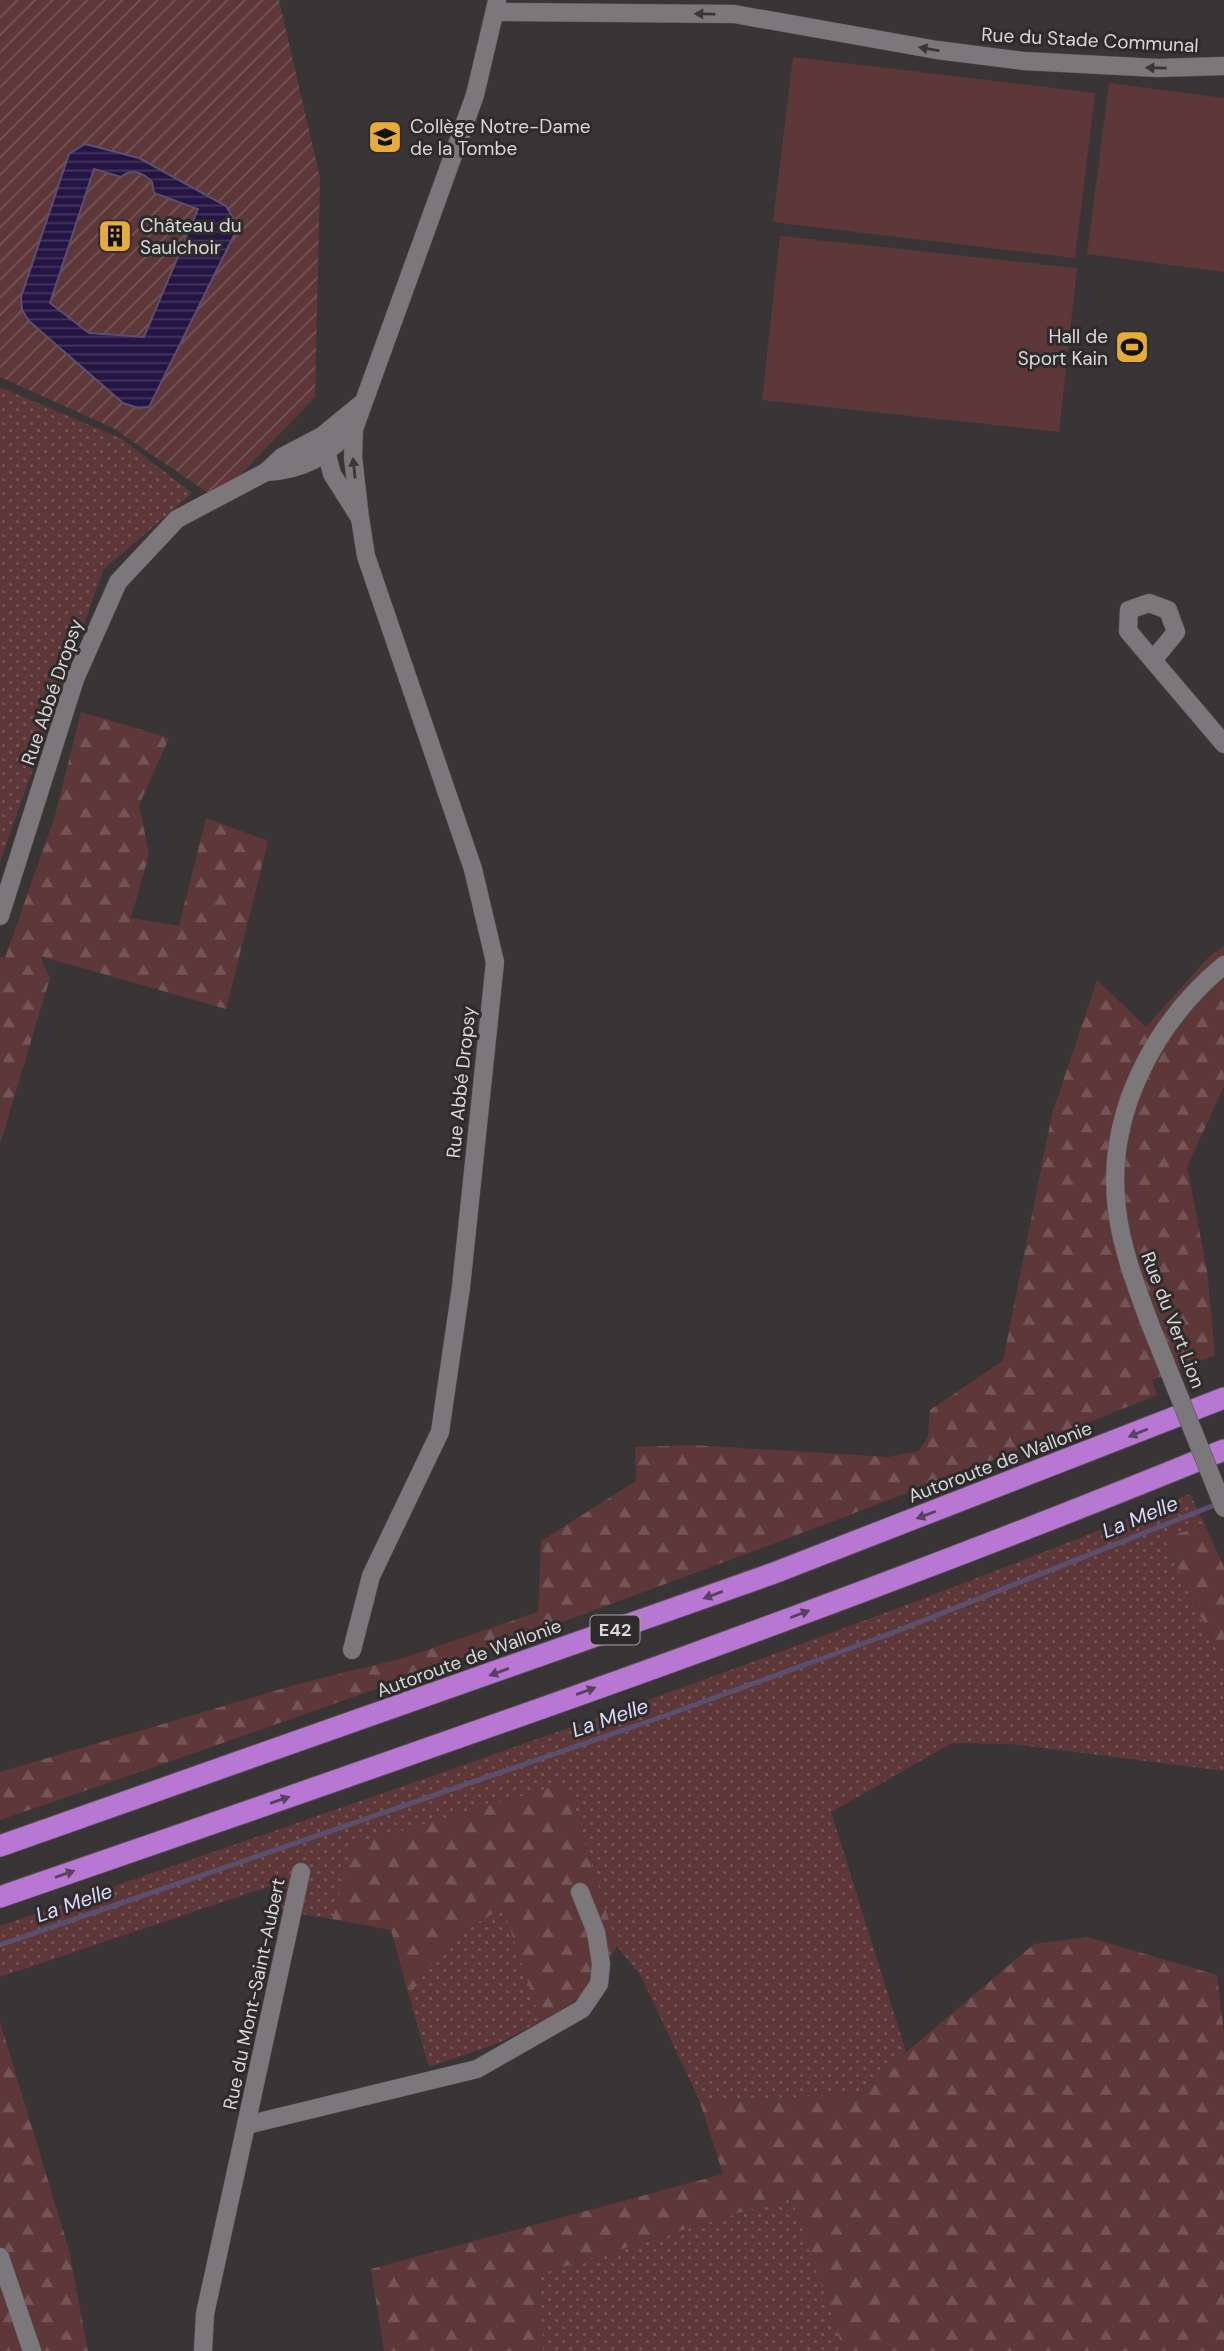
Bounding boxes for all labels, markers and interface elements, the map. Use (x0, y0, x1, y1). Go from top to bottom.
one-way arrow (694, 8, 716, 20)
street label: Rue du Stade Communal (981, 22, 1199, 58)
one-way arrow (918, 43, 940, 54)
one-way arrow (1145, 62, 1167, 73)
place label: Collège Notre-Dame de la Tombe (410, 114, 591, 161)
school or university icon: Collège Notre-Dame de la Tombe (366, 118, 404, 156)
place label: Château du Saulchoir (140, 213, 242, 260)
building icon: Château du Saulchoir (96, 217, 134, 255)
place label: Hall de Sport Kain (1018, 324, 1108, 371)
sports icon: Hall de Sport Kain (1113, 328, 1151, 366)
one-way arrow (348, 457, 359, 479)
street label: Rue Abbé Dropsy (15, 615, 89, 768)
street label: Rue Abbé Dropsy (441, 1004, 481, 1159)
street label: Rue du Vert Lion (1135, 1248, 1211, 1392)
street label: Autoroute de Wallonie (904, 1415, 1096, 1509)
one-way arrow (1127, 1427, 1148, 1438)
water label: La Melle (1098, 1489, 1182, 1545)
one-way arrow (915, 1509, 936, 1520)
one-way arrow (703, 1590, 724, 1601)
one-way arrow (790, 1608, 811, 1619)
street label: Autoroute de Wallonie (373, 1613, 565, 1703)
road number: E42 (590, 1616, 640, 1644)
one-way arrow (488, 1667, 509, 1678)
one-way arrow (576, 1685, 597, 1696)
water label: La Melle (568, 1692, 652, 1744)
one-way arrow (269, 1794, 290, 1805)
one-way arrow (54, 1868, 75, 1879)
street label: Rue du Mont-Saint-Aubert (217, 1876, 291, 2112)
water label: La Melle (32, 1877, 116, 1929)

